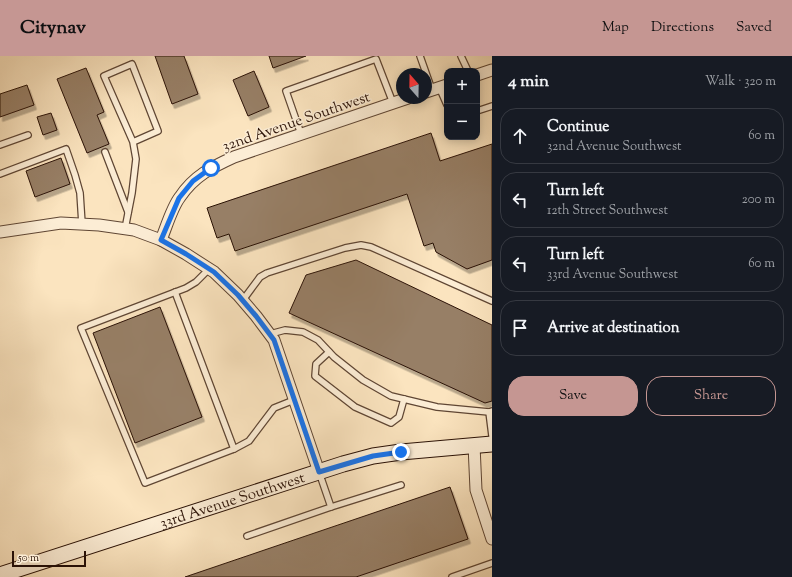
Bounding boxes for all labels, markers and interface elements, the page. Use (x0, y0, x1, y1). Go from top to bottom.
text: Citynav (20, 15, 86, 42)
text: Map (602, 18, 629, 38)
text: Directions (651, 18, 714, 38)
text: Saved (736, 18, 772, 38)
north arrow (396, 68, 432, 104)
map controls (444, 68, 480, 140)
button: + (444, 68, 480, 104)
text: 4 min (508, 70, 549, 94)
text: Walk · 320 m (705, 73, 776, 91)
street label: 32nd Avenue Southwest (220, 87, 373, 158)
button: − (444, 104, 480, 140)
text: Continue (547, 117, 609, 138)
icon: ahead (509, 125, 531, 147)
text: 60 m (748, 127, 775, 145)
text: 32nd Avenue Southwest (547, 138, 681, 156)
route start (202, 159, 220, 177)
text: Turn left (547, 181, 604, 202)
icon: left (509, 189, 531, 211)
text: 200 m (742, 191, 775, 209)
text: 12th Street Southwest (547, 202, 668, 220)
text: Turn left (547, 245, 604, 266)
icon: left (509, 253, 531, 275)
text: 60 m (748, 255, 775, 273)
text: 33rd Avenue Southwest (547, 266, 678, 284)
icon: arrive (509, 317, 531, 339)
text: Arrive at destination (547, 318, 680, 339)
button: Save (508, 376, 638, 416)
button: Share (646, 376, 776, 416)
route end (392, 443, 410, 461)
street label: 33rd Avenue Southwest (157, 468, 308, 535)
scale bar (12, 549, 86, 568)
text: 50 m (18, 550, 39, 566)

